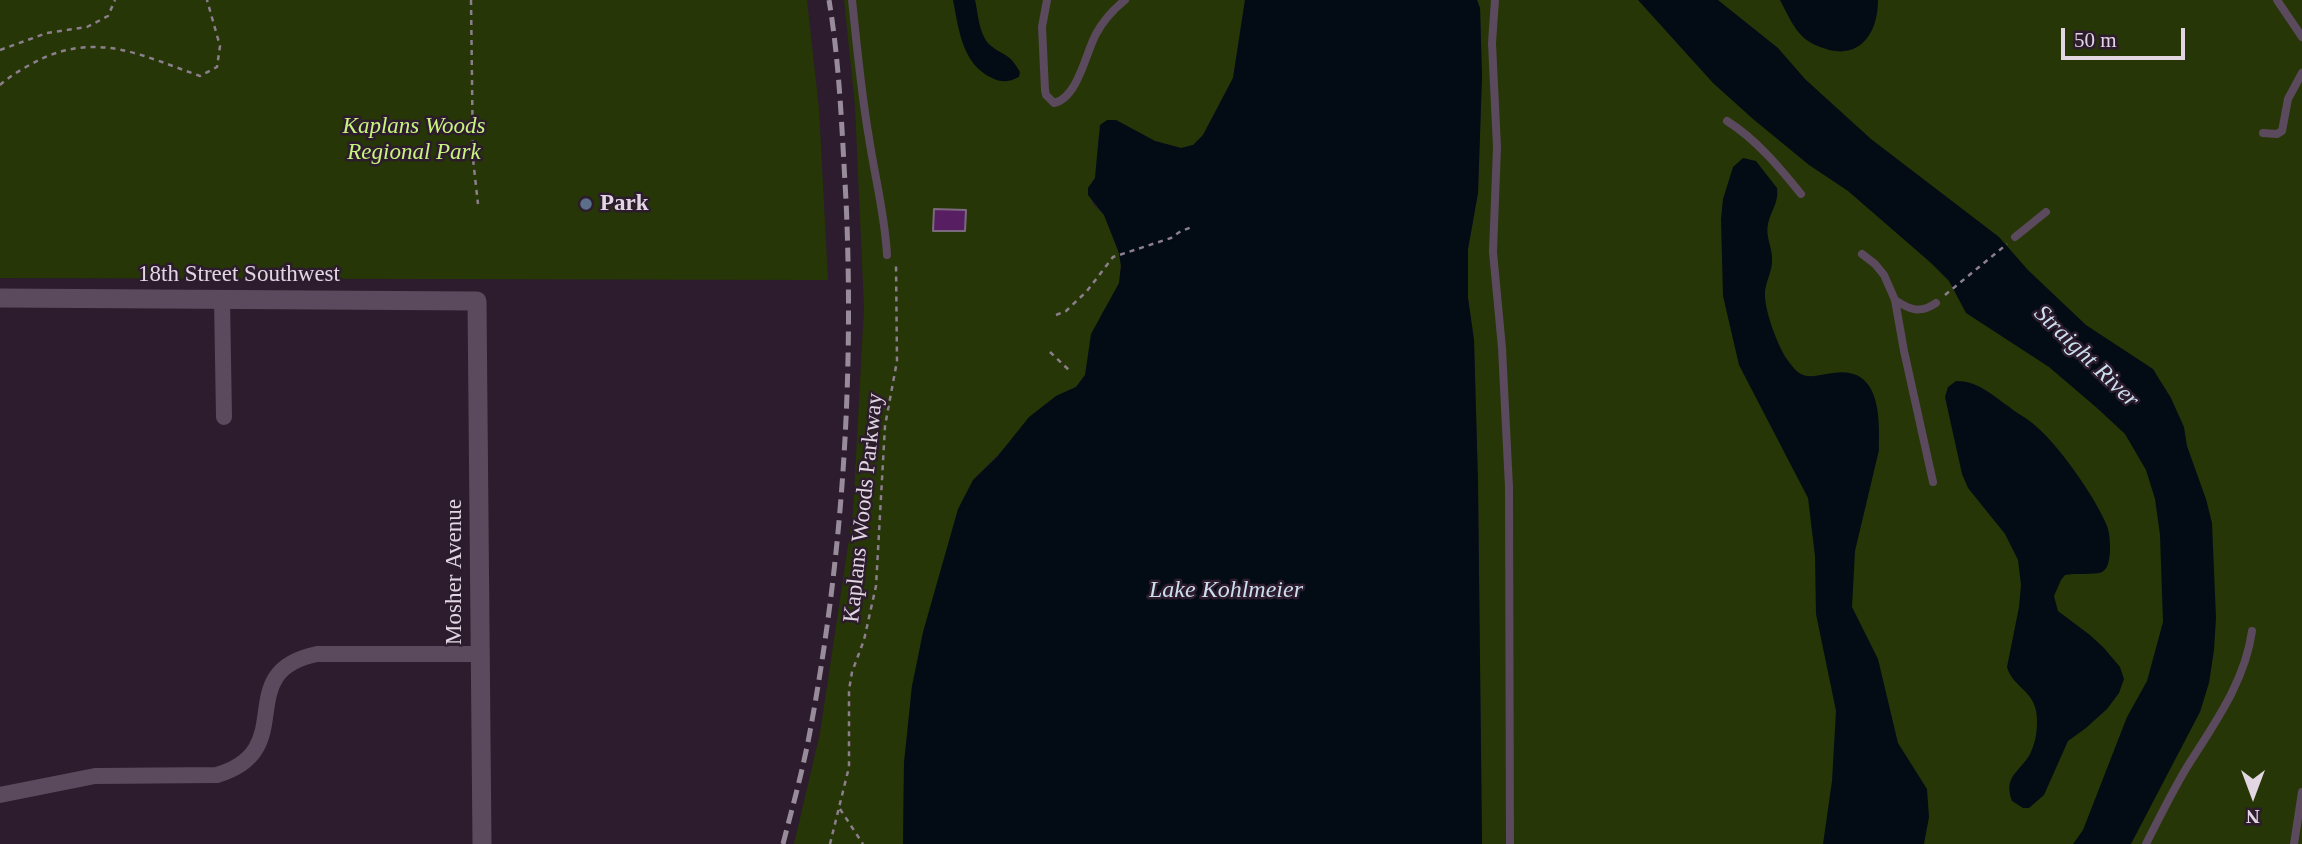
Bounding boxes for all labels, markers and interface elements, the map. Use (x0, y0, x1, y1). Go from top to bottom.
scale bar (2064, 14, 2188, 58)
text: 50 m (2074, 28, 2117, 52)
park label: Kaplans Woods Regional Park (343, 113, 485, 167)
place label: Park (600, 190, 649, 218)
marker: Park (578, 196, 594, 212)
street label: 18th Street Southwest (138, 261, 340, 289)
water label: Straight River (2027, 300, 2145, 414)
street label: Kaplans Woods Parkway (838, 392, 890, 624)
street label: Mosher Avenue (441, 499, 469, 645)
water label: Lake Kohlmeier (1149, 577, 1303, 605)
north arrow (2218, 760, 2288, 830)
text: N (2246, 806, 2260, 827)

